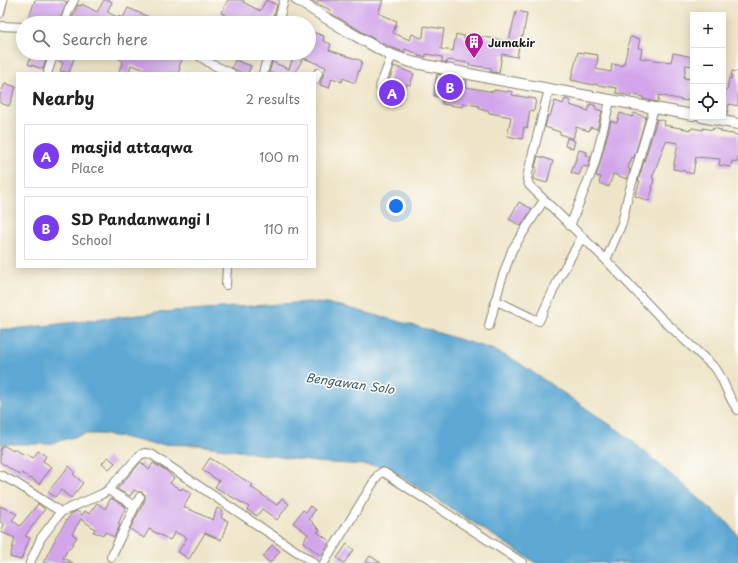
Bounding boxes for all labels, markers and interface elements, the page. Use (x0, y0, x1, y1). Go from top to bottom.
map controls (690, 12, 726, 120)
button: + (690, 12, 726, 48)
search box (16, 16, 316, 60)
icon: search (30, 27, 52, 49)
text: Search here (62, 27, 148, 50)
building icon: Jumakir (463, 31, 485, 59)
place label: Jumakir (488, 34, 536, 51)
button: − (690, 48, 726, 84)
pin: B (437, 72, 463, 102)
pin: A (379, 78, 405, 108)
button: locate (690, 84, 726, 120)
text: Nearby (32, 85, 94, 111)
text: 2 results (246, 89, 300, 108)
text: masjid attaqwa (71, 135, 193, 158)
text: A (41, 147, 51, 166)
text: 100 m (259, 147, 299, 166)
text: Place (71, 158, 104, 177)
your location (386, 196, 406, 216)
text: SD Pandanwangi I (71, 207, 210, 230)
text: B (42, 219, 50, 238)
text: 110 m (264, 219, 299, 238)
text: School (71, 230, 112, 249)
water label: Bengawan Solo (305, 368, 397, 398)

